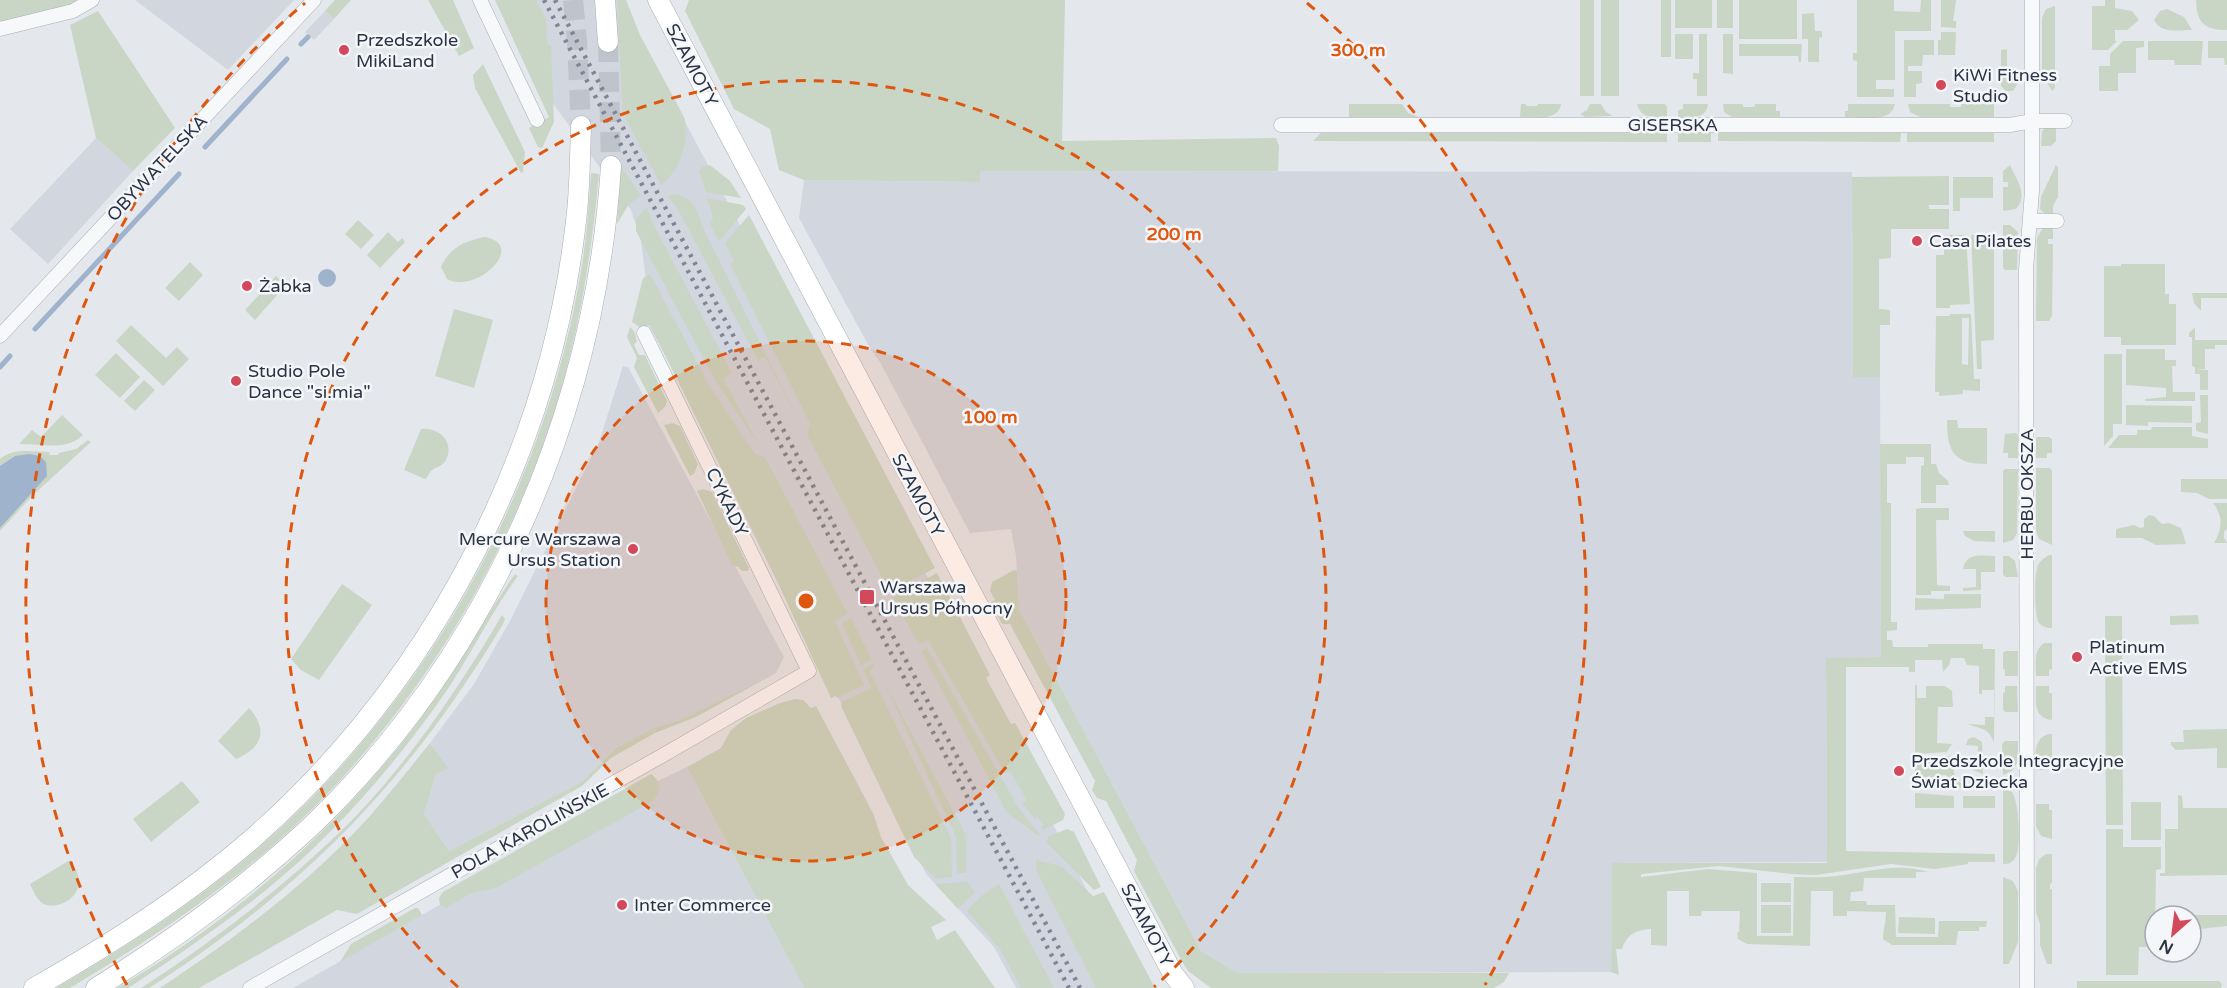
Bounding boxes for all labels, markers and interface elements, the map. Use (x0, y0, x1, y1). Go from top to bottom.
street label: SZAMOTY (661, 20, 723, 111)
place label: Przedszkole MikiLand (356, 29, 458, 72)
text: 300 m (1330, 39, 1386, 61)
marker: Przedszkole MikiLand (337, 43, 351, 57)
place label: KiWi Fitness Studio (1953, 64, 2057, 107)
marker: KiWi Fitness Studio (1934, 78, 1948, 92)
street label: OBYWATELSKA (102, 110, 212, 226)
street label: GISERSKA (1628, 114, 1718, 136)
text: 200 m (1146, 223, 1202, 245)
place label: Casa Pilates (1929, 230, 2031, 252)
marker: Casa Pilates (1910, 234, 1924, 248)
place label: Żabka (259, 275, 312, 297)
marker: Żabka (240, 279, 254, 293)
place label: Studio Pole Dance "si.mia" (248, 360, 371, 403)
marker: Studio Pole Dance "si.mia" (229, 374, 243, 388)
text: 100 m (962, 406, 1018, 428)
street label: HERBU OKSZA (2016, 428, 2038, 560)
street label: SZAMOTY (887, 450, 949, 541)
street label: CYKADY (701, 464, 753, 540)
place label: Mercure Warszawa Ursus Station (459, 528, 621, 571)
marker: Mercure Warszawa Ursus Station (626, 542, 640, 556)
place label: Warszawa Ursus Północny (880, 576, 1013, 619)
marker: Warszawa Ursus Północny (858, 588, 876, 606)
centre of rings (796, 591, 816, 611)
place label: Platinum Active EMS (2089, 636, 2187, 679)
marker: Platinum Active EMS (2070, 650, 2084, 664)
place label: Przedszkole Integracyjne Świat Dziecka (1911, 750, 2124, 793)
marker: Przedszkole Integracyjne Świat Dziecka (1892, 764, 1906, 778)
street label: POLA KAROLIŃSKIE (447, 778, 613, 884)
street label: SZAMOTY (1116, 880, 1178, 971)
place label: Inter Commerce (634, 894, 771, 916)
marker: Inter Commerce (615, 898, 629, 912)
north arrow (2143, 904, 2203, 964)
text: N (2156, 935, 2177, 958)

